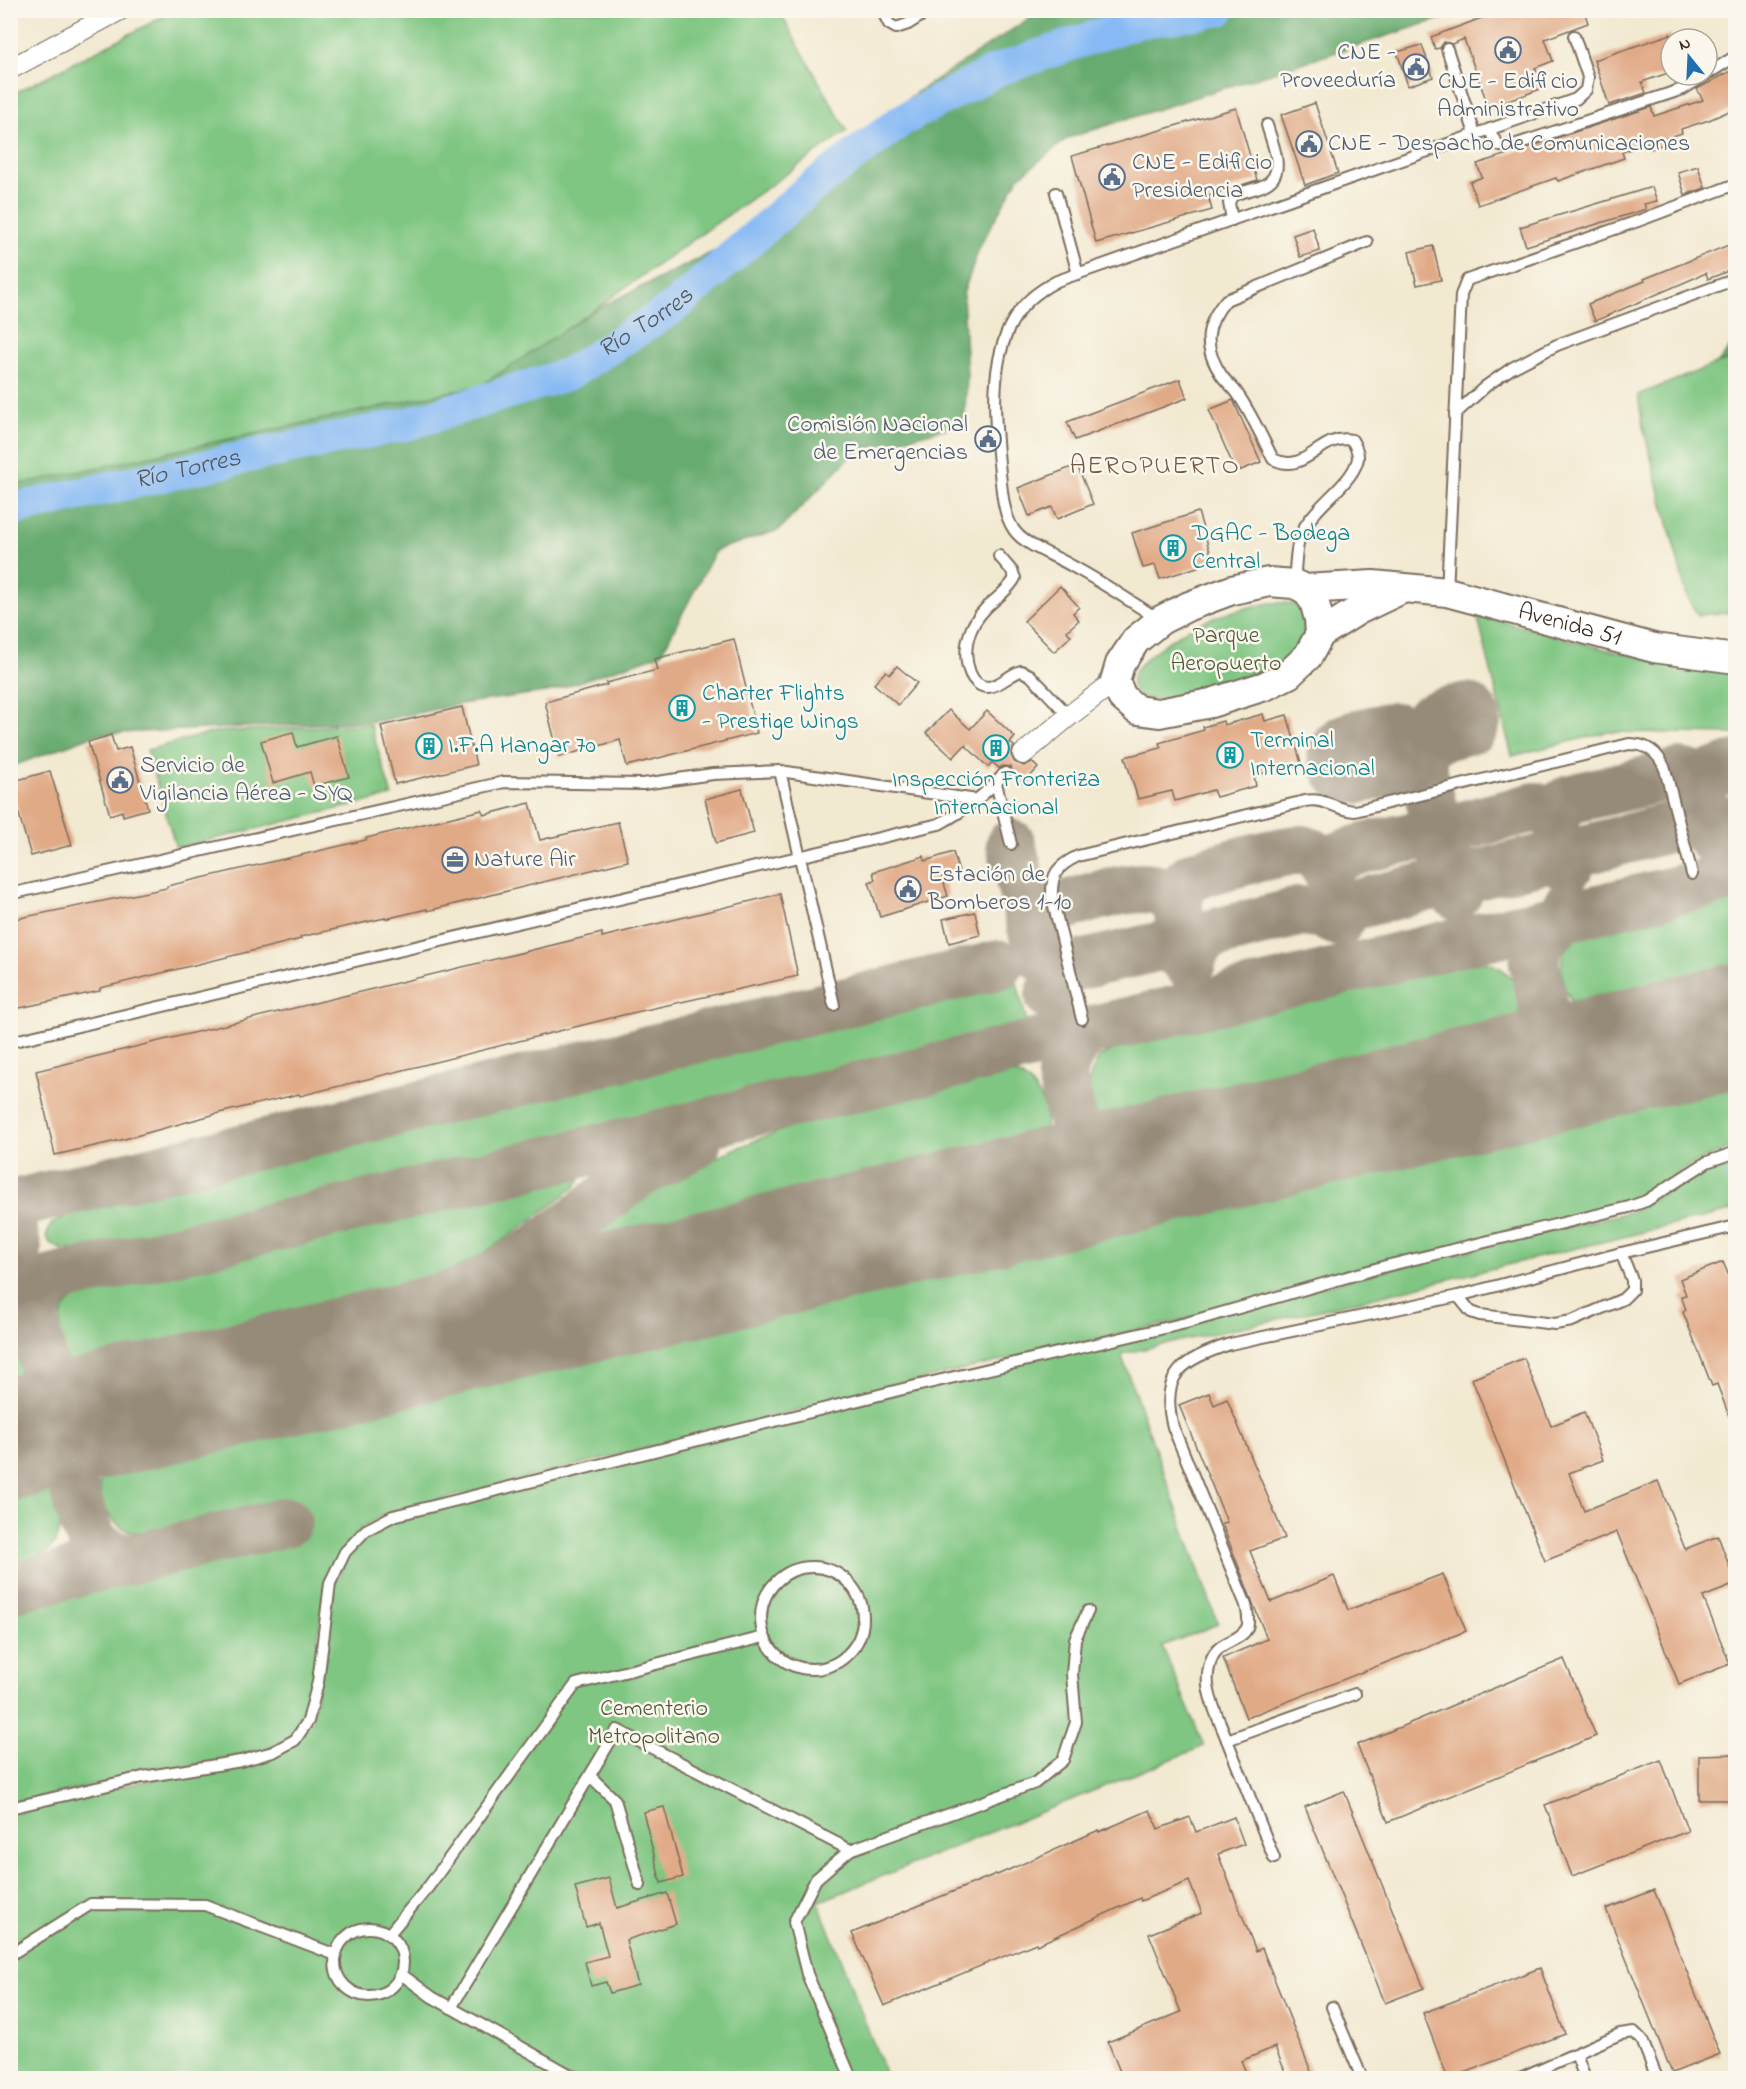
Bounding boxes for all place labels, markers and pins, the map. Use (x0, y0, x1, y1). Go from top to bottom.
public building icon: CNE - Edificio Administrativo (1493, 35, 1523, 65)
place label: CNE - Proveeduría (1280, 36, 1396, 99)
public building icon: CNE - Proveeduría (1401, 52, 1431, 82)
place label: CNE - Edificio Administrativo (1437, 65, 1579, 128)
place label: CNE - Despacho de Comunicaciones (1328, 127, 1690, 162)
public building icon: CNE - Despacho de Comunicaciones (1294, 129, 1324, 159)
place label: CNE - Edificio Presidencia (1132, 146, 1272, 209)
public building icon: CNE - Edificio Presidencia (1097, 162, 1127, 192)
place label: Comisión Nacional de Emergencias (787, 408, 968, 471)
public building icon: Comisión Nacional de Emergencias (973, 424, 1003, 454)
place label: DGAC - Bodega Central (1191, 517, 1350, 580)
building icon: DGAC - Bodega Central (1158, 533, 1188, 563)
place label: Charter Flights - Prestige Wings (702, 677, 859, 740)
building icon: Charter Flights - Prestige Wings (667, 693, 697, 723)
place label: Terminal Internacional (1250, 724, 1375, 787)
place label: I.F.A Hangar 70 (448, 729, 596, 764)
building icon: I.F.A Hangar 70 (414, 731, 444, 761)
building icon: Inspección Fronteriza Internacional (981, 733, 1011, 763)
building icon: Terminal Internacional (1215, 740, 1245, 770)
place label: Servicio de Vigilancia Aérea - SYQ (139, 749, 353, 812)
place label: Inspección Fronteriza Internacional (892, 763, 1100, 826)
public building icon: Servicio de Vigilancia Aérea - SYQ (105, 765, 135, 795)
place label: Nature Air (474, 843, 576, 878)
office icon: Nature Air (440, 845, 470, 875)
place label: Estación de Bomberos 1-10 (927, 858, 1071, 921)
public building icon: Estación de Bomberos 1-10 (893, 874, 923, 904)

